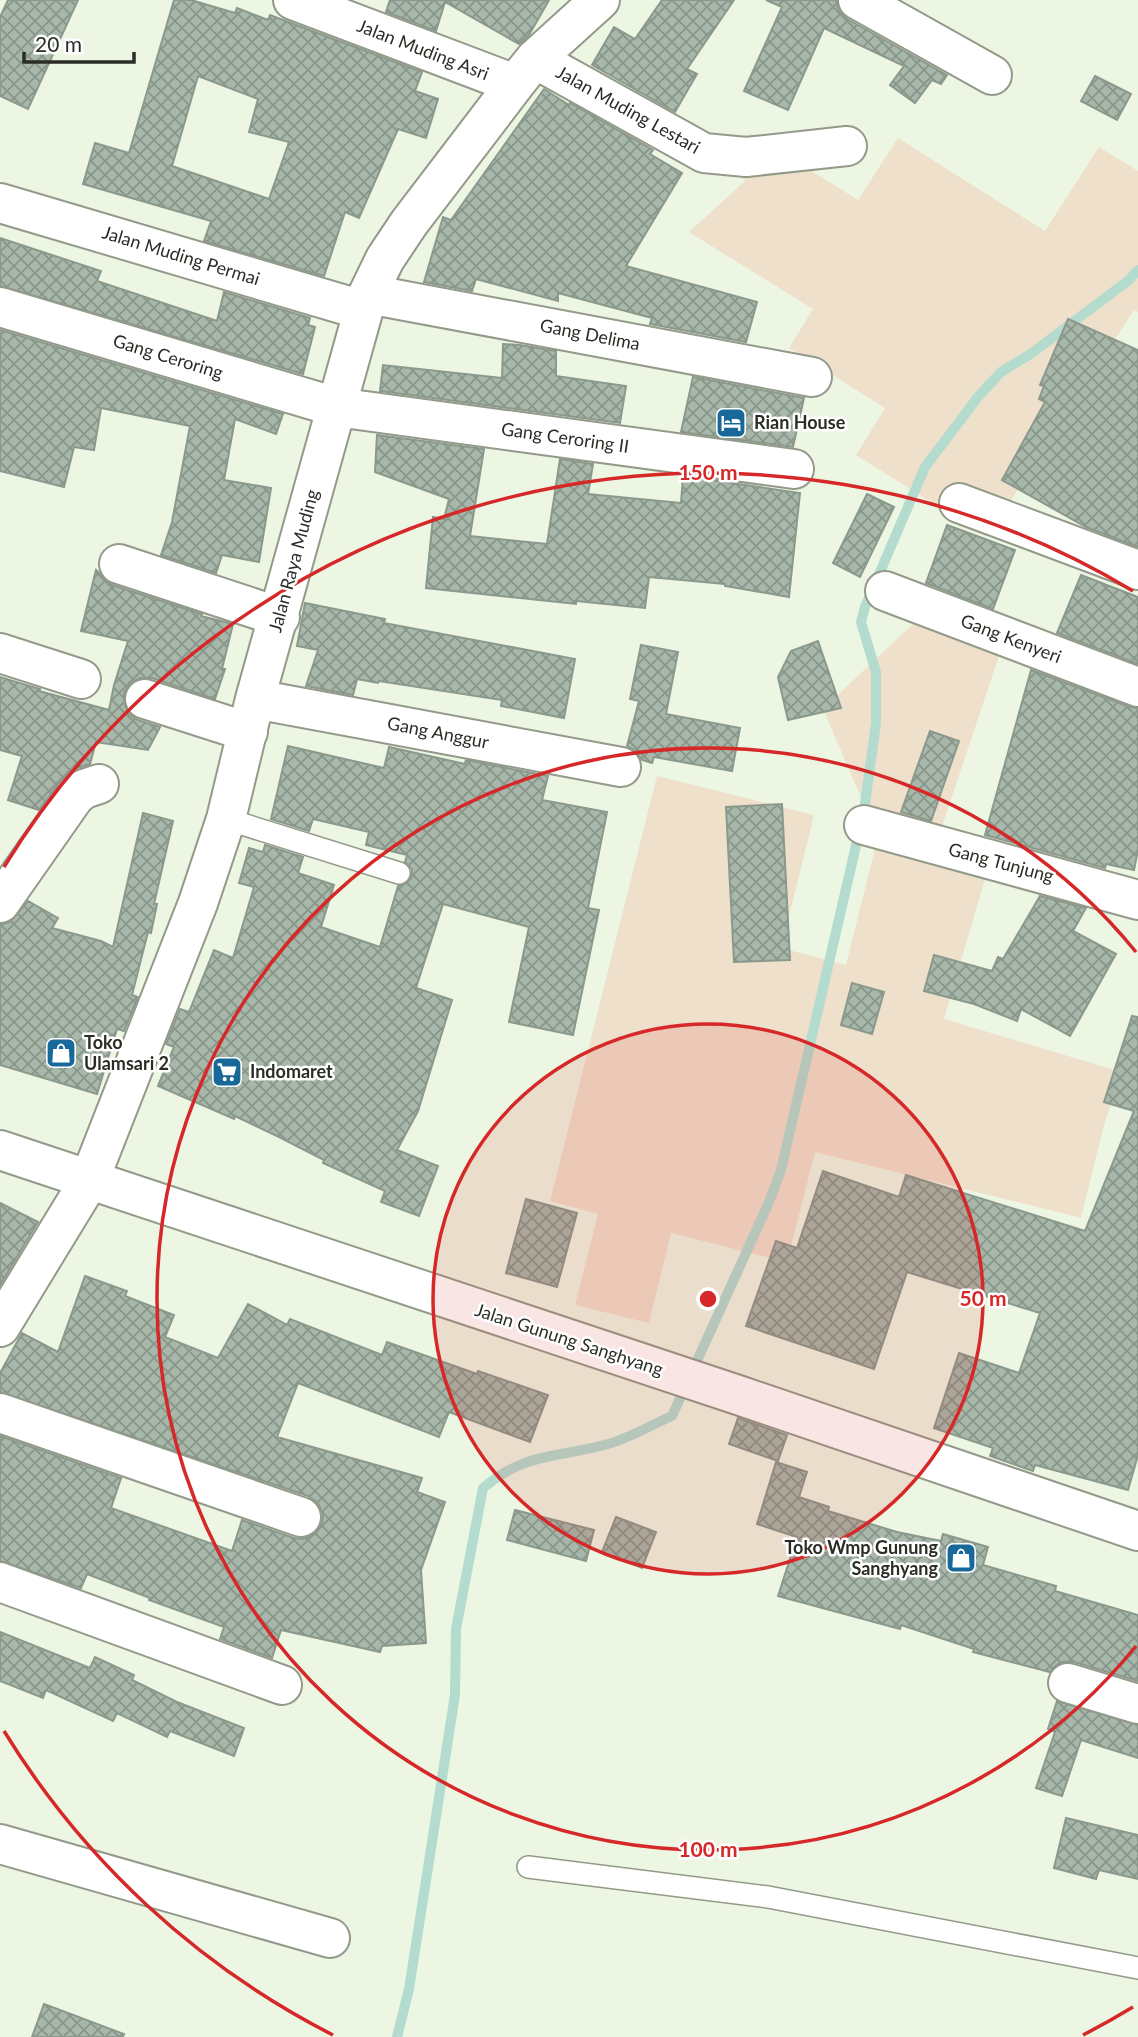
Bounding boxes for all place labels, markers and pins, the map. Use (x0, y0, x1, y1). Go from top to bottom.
hotel icon: Rian House (714, 406, 748, 440)
place label: Rian House (754, 411, 846, 433)
place label: Toko Ulamsari 2 (84, 1031, 169, 1074)
shop icon: Toko Ulamsari 2 (44, 1036, 78, 1070)
supermarket icon: Indomaret (210, 1055, 244, 1089)
place label: Indomaret (250, 1060, 333, 1082)
centre of rings (696, 1287, 720, 1311)
place label: Toko Wmp Gunung Sanghyang (784, 1536, 938, 1579)
shop icon: Toko Wmp Gunung Sanghyang (944, 1541, 978, 1575)

